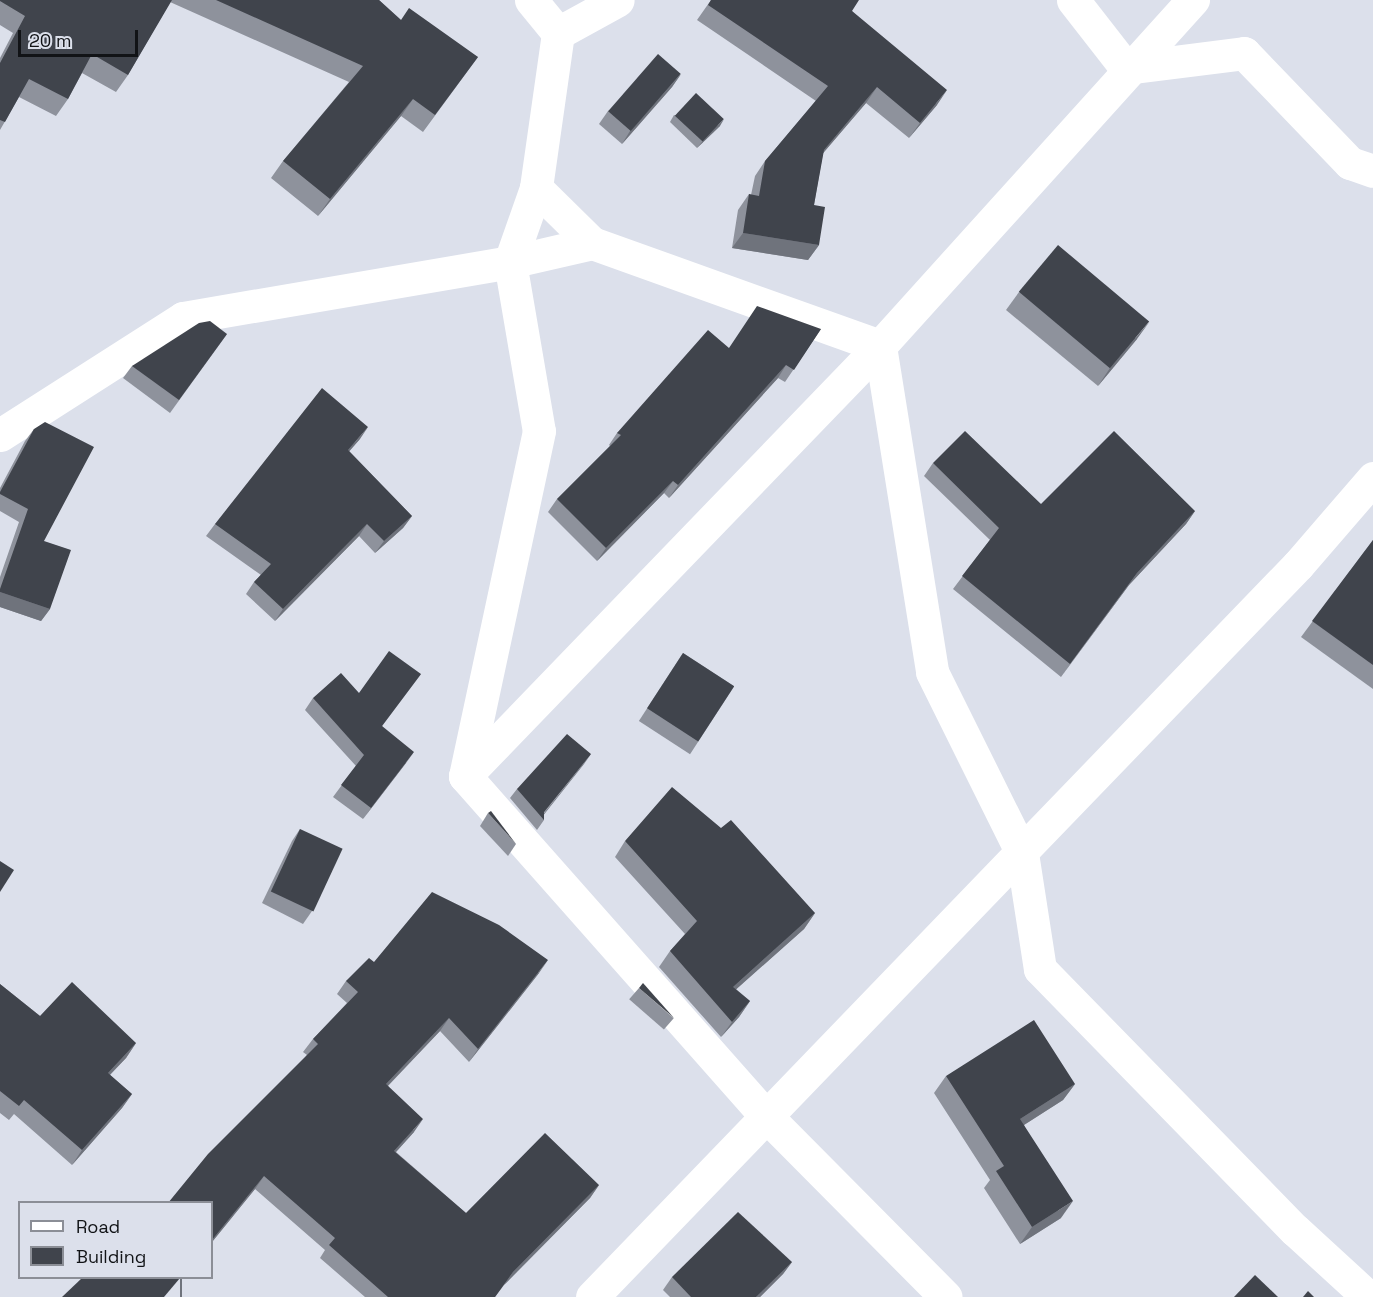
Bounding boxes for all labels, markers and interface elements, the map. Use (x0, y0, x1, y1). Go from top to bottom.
scale bar (21, 18, 141, 56)
text: 20 m (29, 29, 72, 52)
legend (18, 1201, 213, 1279)
text: Road (76, 1215, 120, 1238)
text: Building (76, 1245, 146, 1268)

